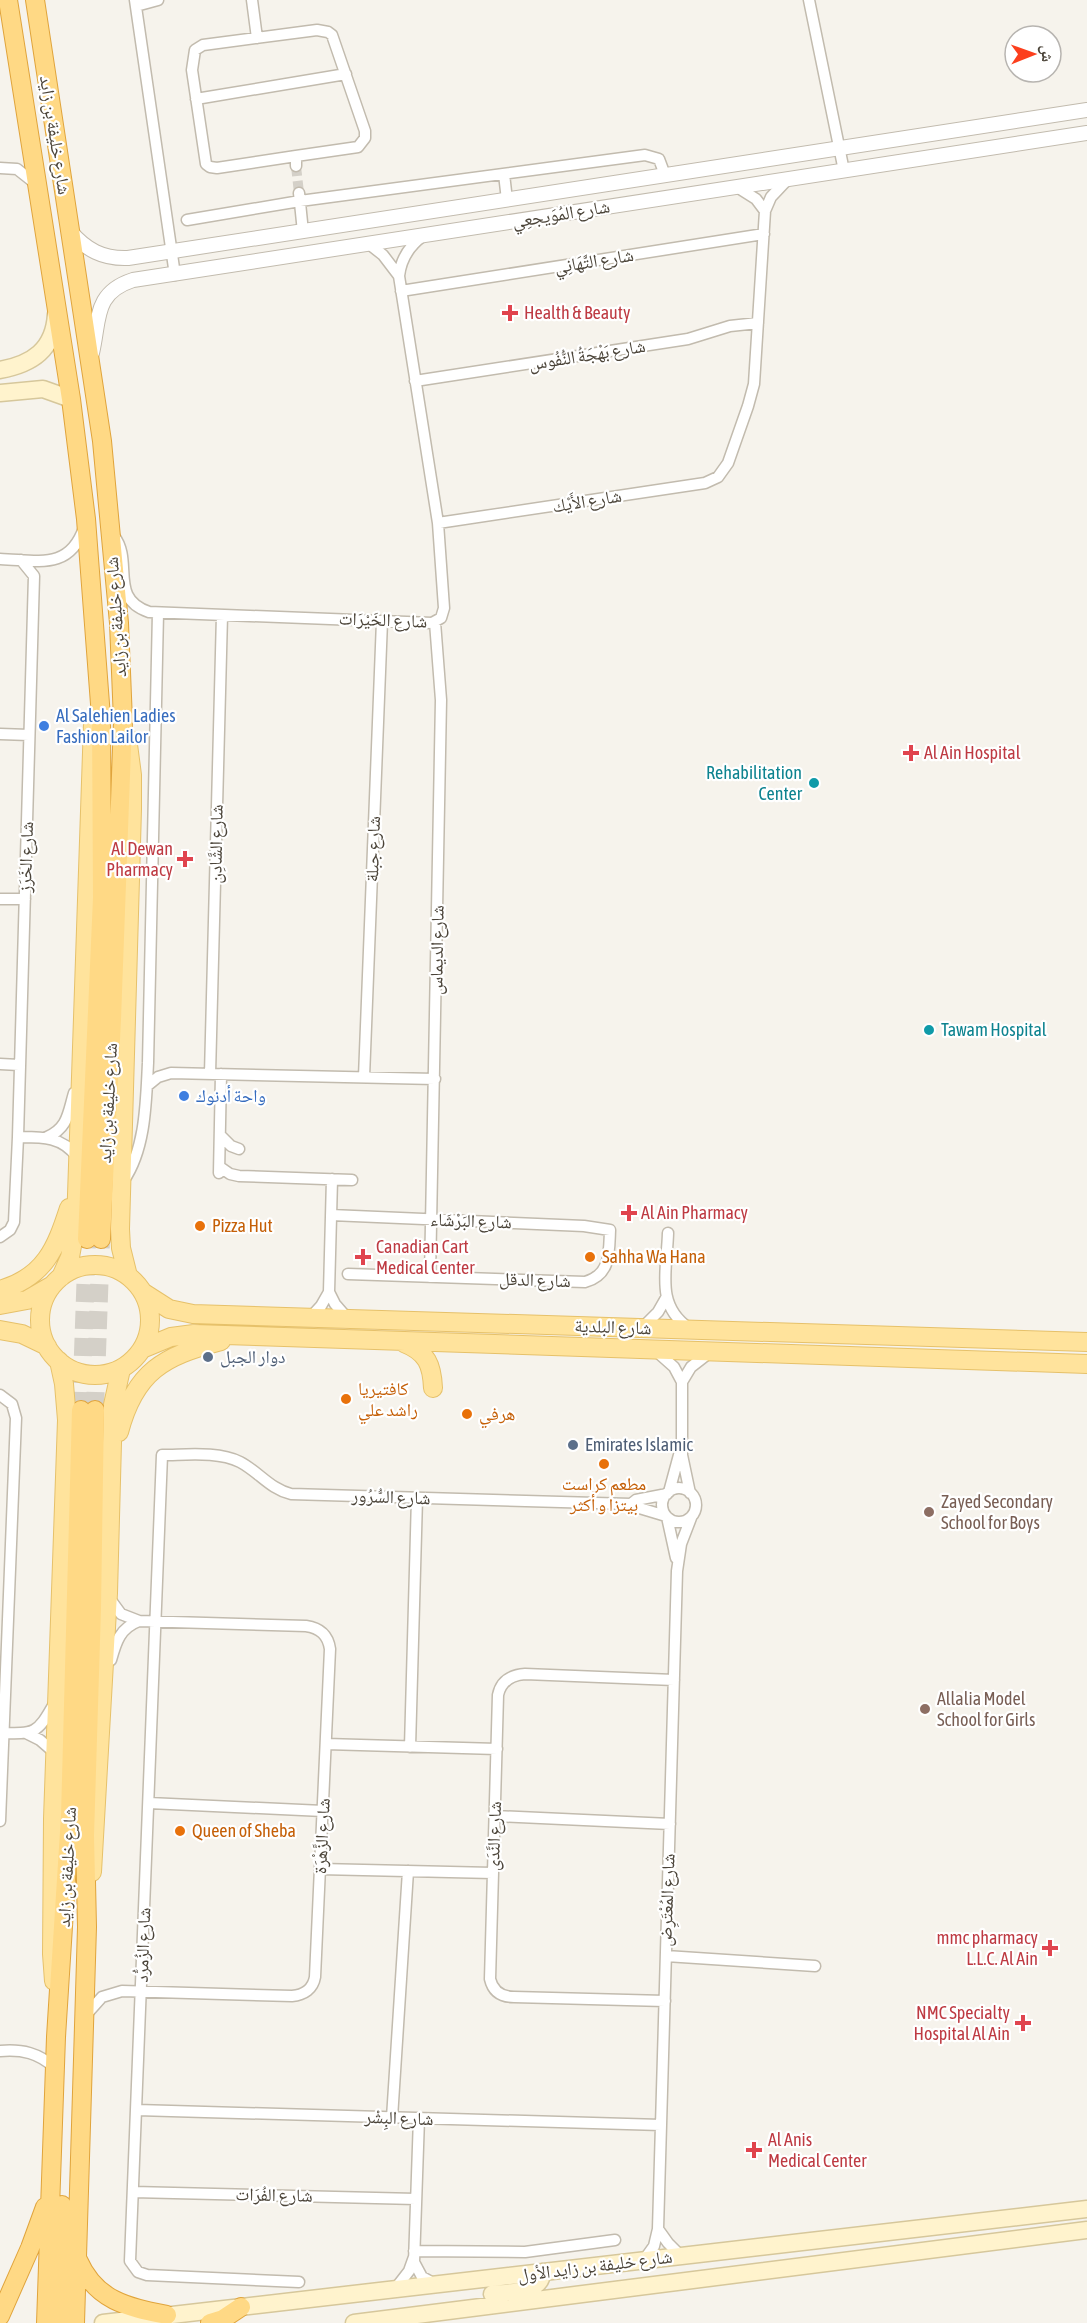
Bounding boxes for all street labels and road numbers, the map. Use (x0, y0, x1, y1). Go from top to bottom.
street label: شارع خليفة بن زايد (35, 74, 75, 196)
street label: شارع المُوَيجعِي (511, 195, 612, 236)
street label: شارع التَّهَانِي (553, 244, 636, 282)
street label: شارع بَهْجَةُ النُّفُوس (527, 335, 647, 375)
street label: شارع الأَيْك (551, 484, 623, 517)
street label: شارع خليفة بن زايد (101, 556, 131, 678)
street label: شارع الخَيْرَات (338, 607, 428, 633)
street label: شارع الشَّادِن (204, 804, 228, 884)
street label: شارع جبلة (361, 816, 385, 882)
street label: شارع الخَرَز (14, 821, 38, 894)
street label: شارع الديماس (425, 905, 449, 995)
street label: شارع خليفة بن زايد (94, 1042, 122, 1164)
street label: شارع البَرْشَاء (430, 1209, 512, 1233)
street label: شارع الدقل (499, 1268, 571, 1292)
street label: شارع البلدية (574, 1315, 652, 1339)
street label: شارع السُّرُور (350, 1485, 431, 1509)
street label: شارع الزَّهْرَة (309, 1798, 335, 1874)
street label: شارع النَّدَى (482, 1801, 506, 1871)
street label: شارع خليفة بن زايد (53, 1806, 81, 1928)
street label: شارع المُعْتَرِض (654, 1853, 682, 1947)
street label: شارع الزُمرُّد (131, 1907, 155, 1983)
street label: شارع البِشْر (363, 2106, 434, 2132)
street label: شارع الفُرَات (235, 2183, 313, 2207)
street label: شارع خليفة بن زايد الأول (516, 2246, 674, 2286)

